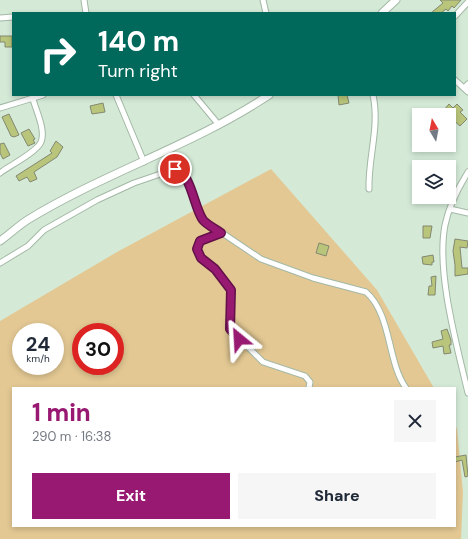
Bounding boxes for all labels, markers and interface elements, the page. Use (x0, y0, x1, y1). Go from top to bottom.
text: 140 m (98, 23, 179, 60)
icon: right (32, 28, 84, 80)
text: Turn right (98, 59, 178, 83)
north arrow (412, 108, 456, 152)
map controls (412, 108, 456, 204)
pin (158, 152, 192, 186)
icon: arrive (164, 158, 186, 180)
button: layers (412, 160, 456, 204)
position arrow (218, 318, 260, 360)
speed limit sign: 30 (72, 323, 124, 375)
text: 24 (26, 331, 50, 357)
text: km/h (26, 352, 50, 365)
text: 1 min (32, 397, 91, 428)
button: close (394, 400, 436, 442)
text: 290 m · 16:38 (32, 428, 111, 445)
button: Exit (32, 473, 230, 519)
button: Share (238, 473, 436, 519)

